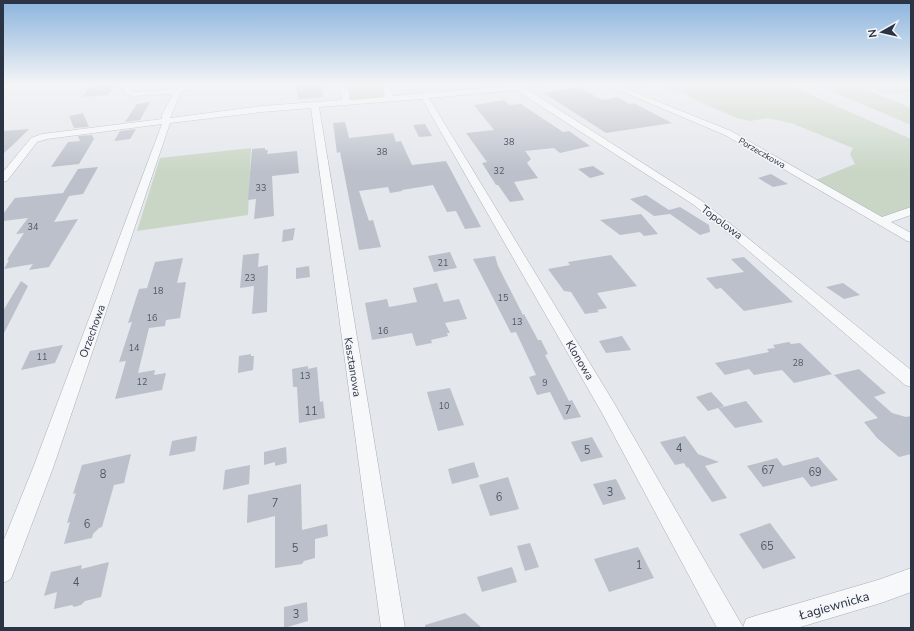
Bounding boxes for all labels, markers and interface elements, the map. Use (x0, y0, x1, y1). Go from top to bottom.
north arrow (862, 12, 902, 52)
text: N (865, 28, 881, 38)
street label: Porzeczkowa (736, 135, 788, 171)
house number: 38 (504, 136, 514, 148)
house number: 38 (377, 146, 387, 158)
house number: 32 (494, 165, 504, 177)
house number: 33 (256, 182, 266, 194)
street label: Topolowa (698, 202, 746, 243)
house number: 34 (28, 221, 39, 233)
house number: 21 (438, 257, 448, 269)
house number: 23 (245, 272, 255, 284)
house number: 18 (153, 285, 163, 297)
house number: 15 (498, 292, 508, 304)
street label: Orzechowa (76, 302, 109, 360)
house number: 16 (147, 312, 157, 324)
house number: 13 (512, 316, 522, 328)
house number: 16 (378, 325, 388, 337)
street label: Kasztanowa (340, 336, 365, 398)
street label: Klonowa (562, 338, 597, 383)
house number: 14 (129, 342, 140, 354)
house number: 11 (37, 351, 47, 363)
house number: 28 (793, 357, 803, 369)
house number: 13 (300, 370, 310, 382)
house number: 12 (137, 376, 147, 388)
house number: 9 (542, 377, 548, 389)
house number: 10 (439, 400, 449, 412)
house number: 7 (565, 403, 571, 418)
house number: 11 (304, 404, 318, 419)
house number: 4 (676, 441, 683, 456)
house number: 5 (584, 443, 591, 458)
house number: 67 (761, 463, 775, 478)
house number: 69 (808, 465, 822, 480)
house number: 8 (100, 467, 107, 482)
house number: 3 (607, 485, 613, 500)
house number: 6 (496, 490, 503, 505)
house number: 7 (272, 496, 278, 511)
house number: 6 (84, 517, 91, 532)
house number: 65 (760, 539, 774, 554)
house number: 5 (292, 541, 299, 556)
house number: 1 (636, 558, 642, 573)
house number: 4 (73, 575, 80, 590)
street label: Łagiewnicka (796, 587, 871, 625)
house number: 3 (293, 607, 299, 622)

